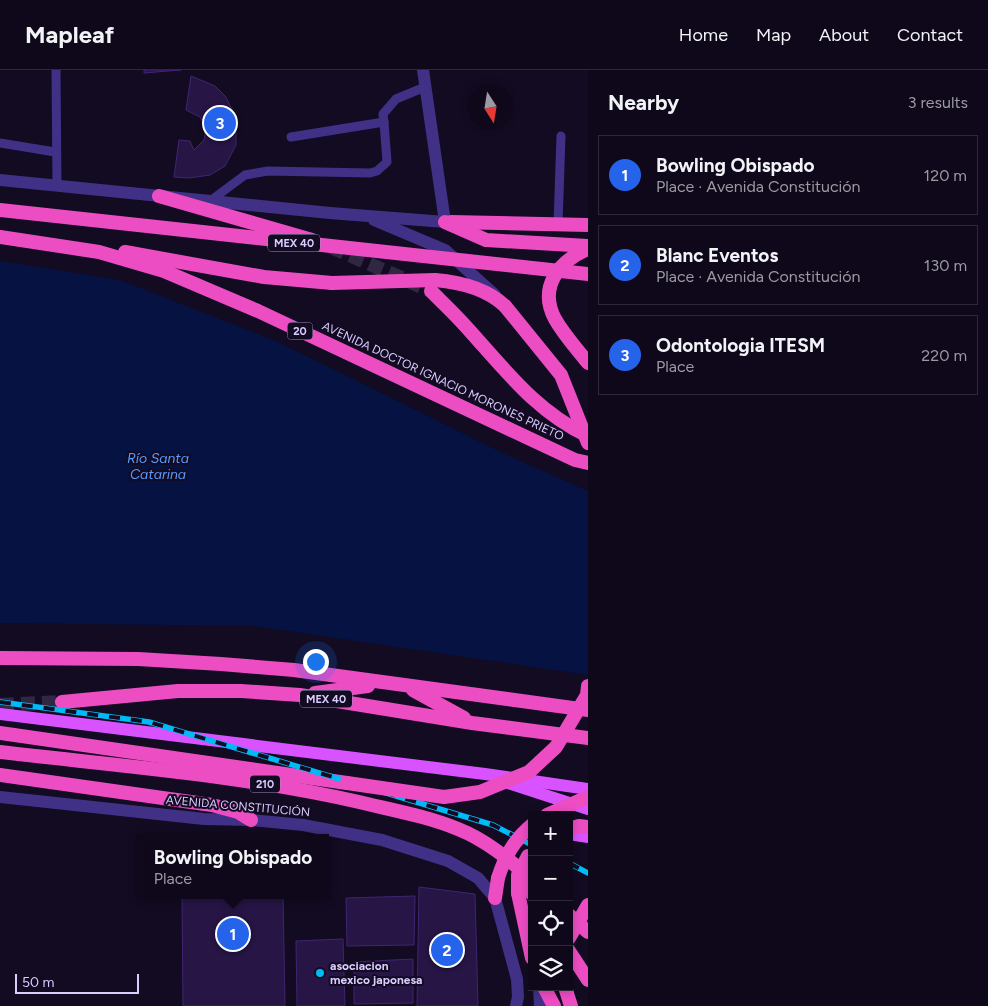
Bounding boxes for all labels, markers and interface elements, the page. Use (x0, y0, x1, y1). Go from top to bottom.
text: Mapleaf (25, 20, 114, 49)
text: Home (679, 24, 728, 46)
text: Map (756, 24, 791, 46)
text: About (819, 24, 869, 46)
text: Contact (897, 24, 963, 46)
north arrow (468, 85, 513, 130)
text: Nearby (608, 90, 679, 115)
text: 3 results (908, 93, 968, 112)
pin: 3 (204, 104, 236, 142)
text: Bowling Obispado (656, 154, 815, 177)
text: 1 (622, 166, 628, 185)
text: 120 m (924, 166, 967, 185)
text: Place · Avenida Constitución (656, 177, 860, 196)
road number: MEX 40 (268, 234, 320, 252)
text: Blanc Eventos (656, 244, 778, 267)
text: 2 (620, 256, 630, 275)
text: 130 m (924, 256, 967, 275)
text: Place · Avenida Constitución (656, 267, 860, 286)
street label: AVENIDA DOCTOR IGNACIO MORONES PRIETO (320, 319, 566, 443)
road number: 20 (288, 322, 312, 340)
text: Odontologia ITESM (656, 334, 825, 357)
text: 3 (621, 346, 629, 365)
text: 220 m (921, 346, 967, 365)
text: Place (656, 357, 694, 376)
water label: Río Santa Catarina (127, 450, 189, 483)
your location (303, 649, 329, 675)
road number: MEX 40 (300, 690, 352, 708)
road number: 210 (250, 776, 280, 792)
street label: AVENIDA CONSTITUCIÓN (165, 793, 311, 819)
map controls (528, 811, 573, 991)
button: + (528, 811, 573, 856)
popup (137, 834, 329, 899)
text: Bowling Obispado (154, 846, 312, 869)
button: − (528, 856, 573, 901)
text: Place (154, 869, 192, 888)
button: locate (528, 901, 573, 946)
pin: 1 (217, 915, 249, 953)
pin: 2 (431, 931, 463, 969)
button: layers (528, 946, 573, 991)
place label: asociacion mexico japonesa (330, 959, 422, 987)
marker: asociacion mexico japonesa (314, 967, 326, 979)
scale bar (15, 971, 139, 994)
text: 50 m (22, 974, 54, 991)

